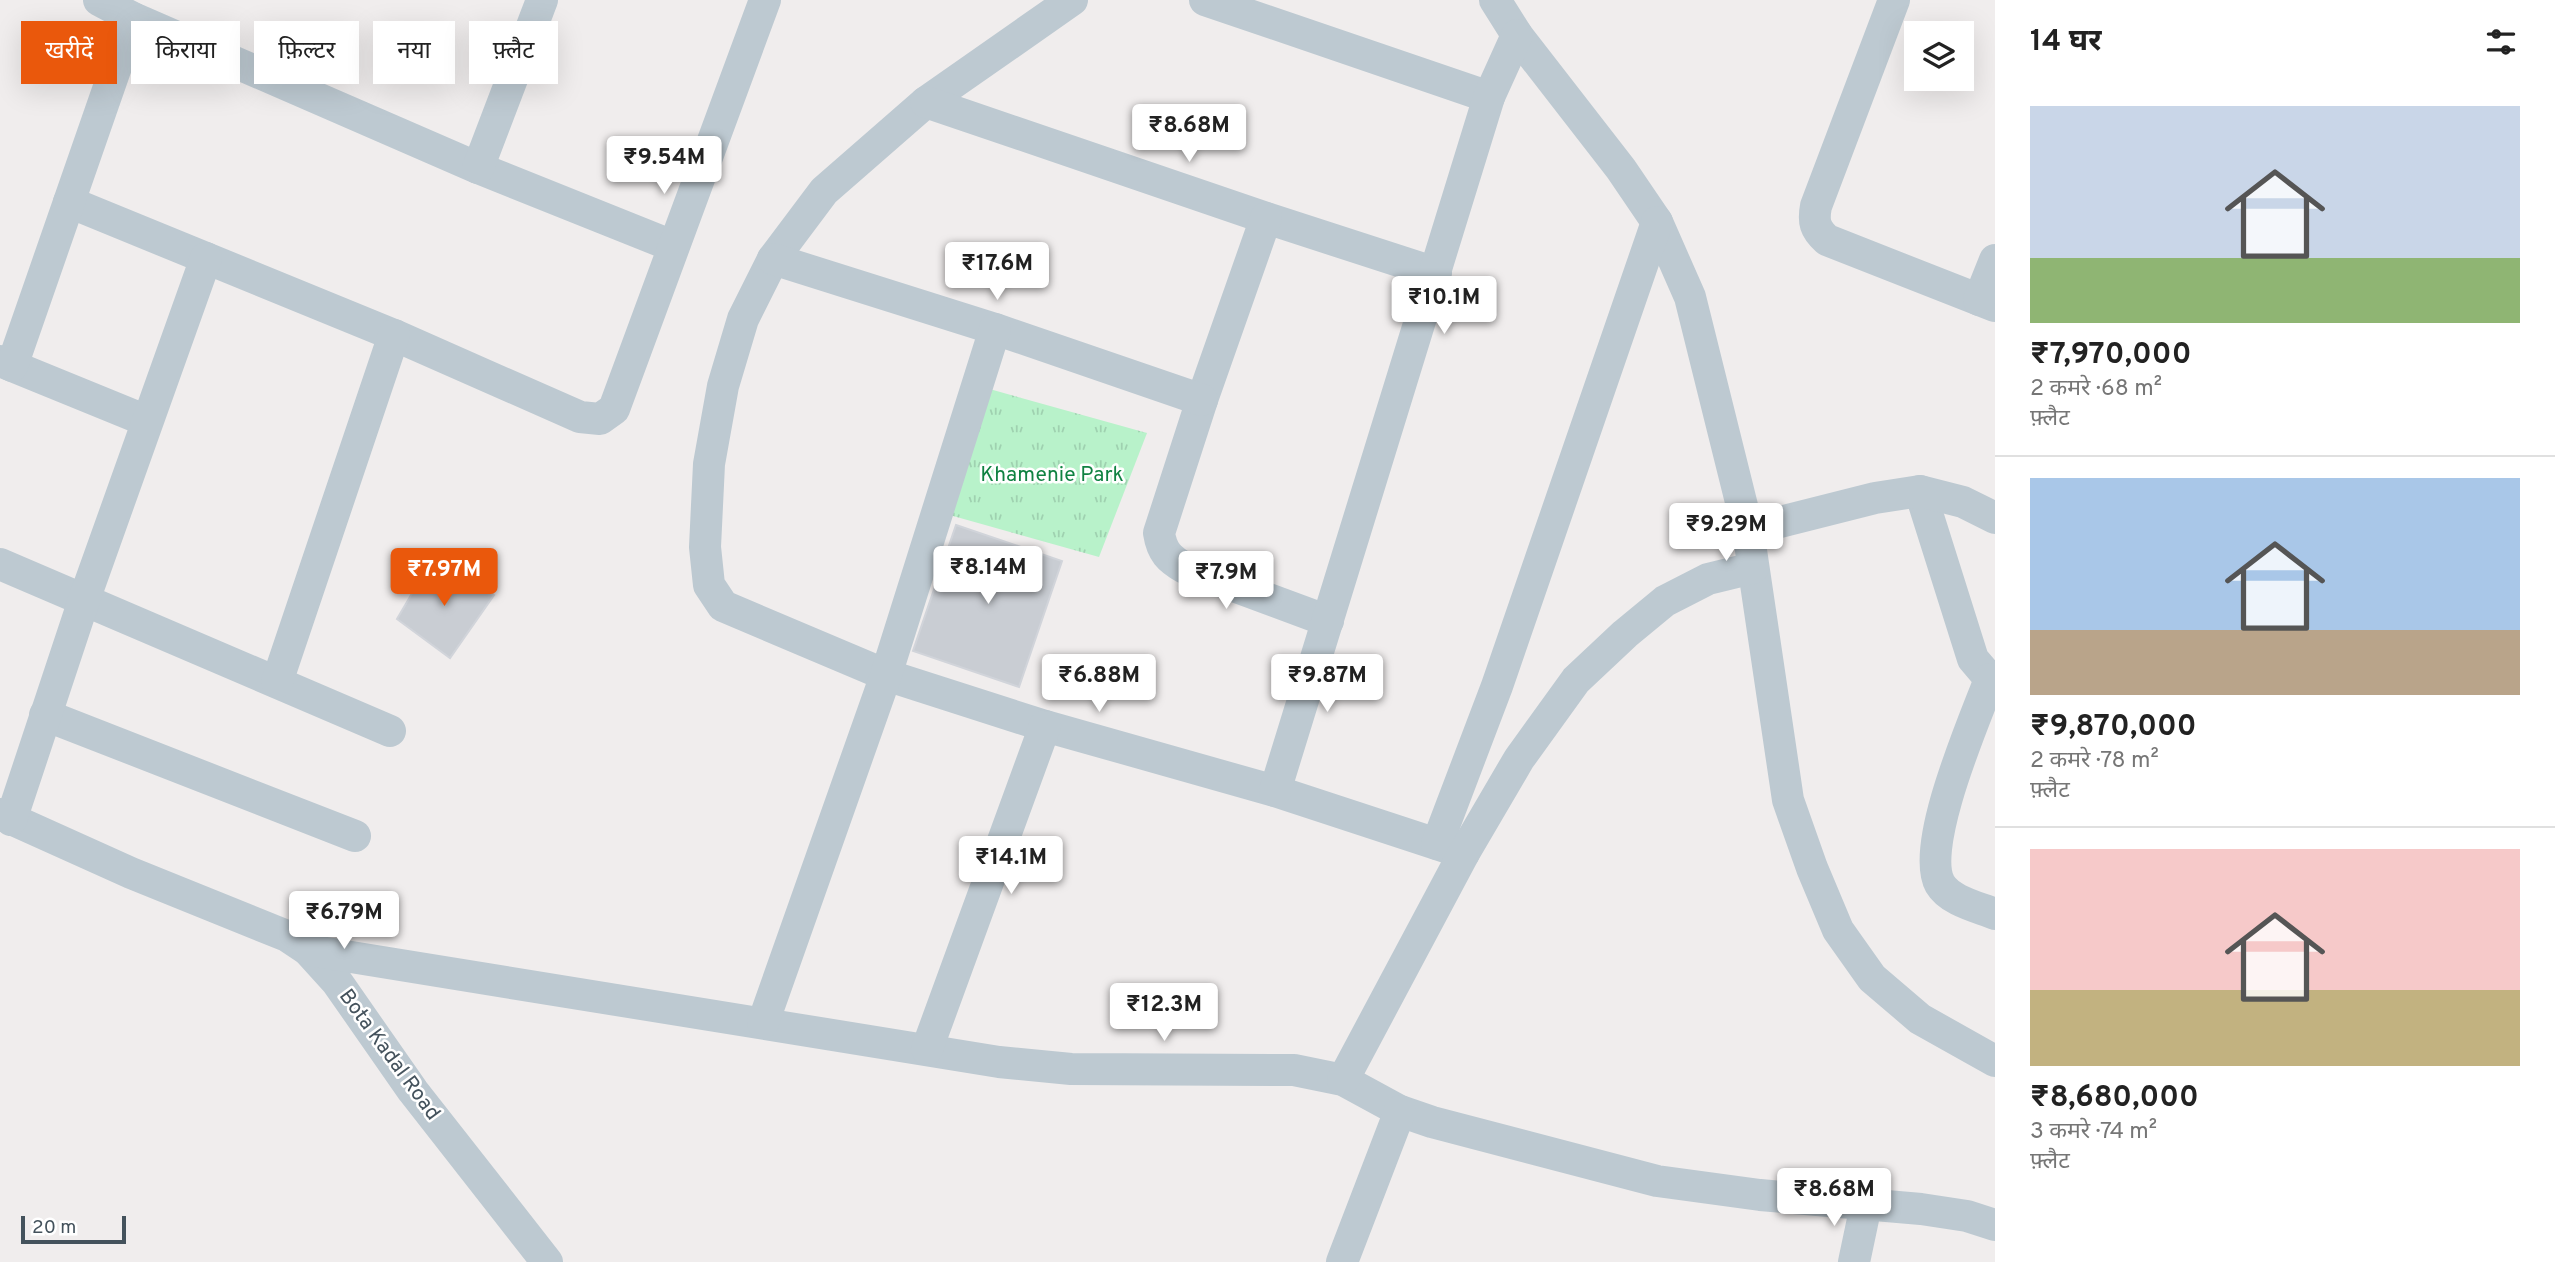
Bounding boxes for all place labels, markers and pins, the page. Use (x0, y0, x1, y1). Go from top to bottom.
pin: ₹8.68M (1132, 104, 1246, 164)
pin: ₹9.54M (607, 136, 721, 196)
pin: ₹17.6M (940, 243, 1054, 302)
pin: ₹10.1M (1387, 276, 1501, 336)
pin: ₹9.29M (1669, 504, 1783, 563)
pin: ₹8.14M (931, 546, 1045, 606)
pin: ₹7.97M (387, 548, 501, 608)
pin: ₹7.9M (1177, 552, 1275, 611)
pin: ₹6.88M (1042, 654, 1156, 714)
pin: ₹9.87M (1270, 654, 1384, 714)
pin: ₹14.1M (954, 836, 1068, 896)
pin: ₹6.79M (287, 892, 401, 951)
pin: ₹12.3M (1107, 984, 1221, 1043)
pin: ₹8.68M (1777, 1168, 1891, 1228)

